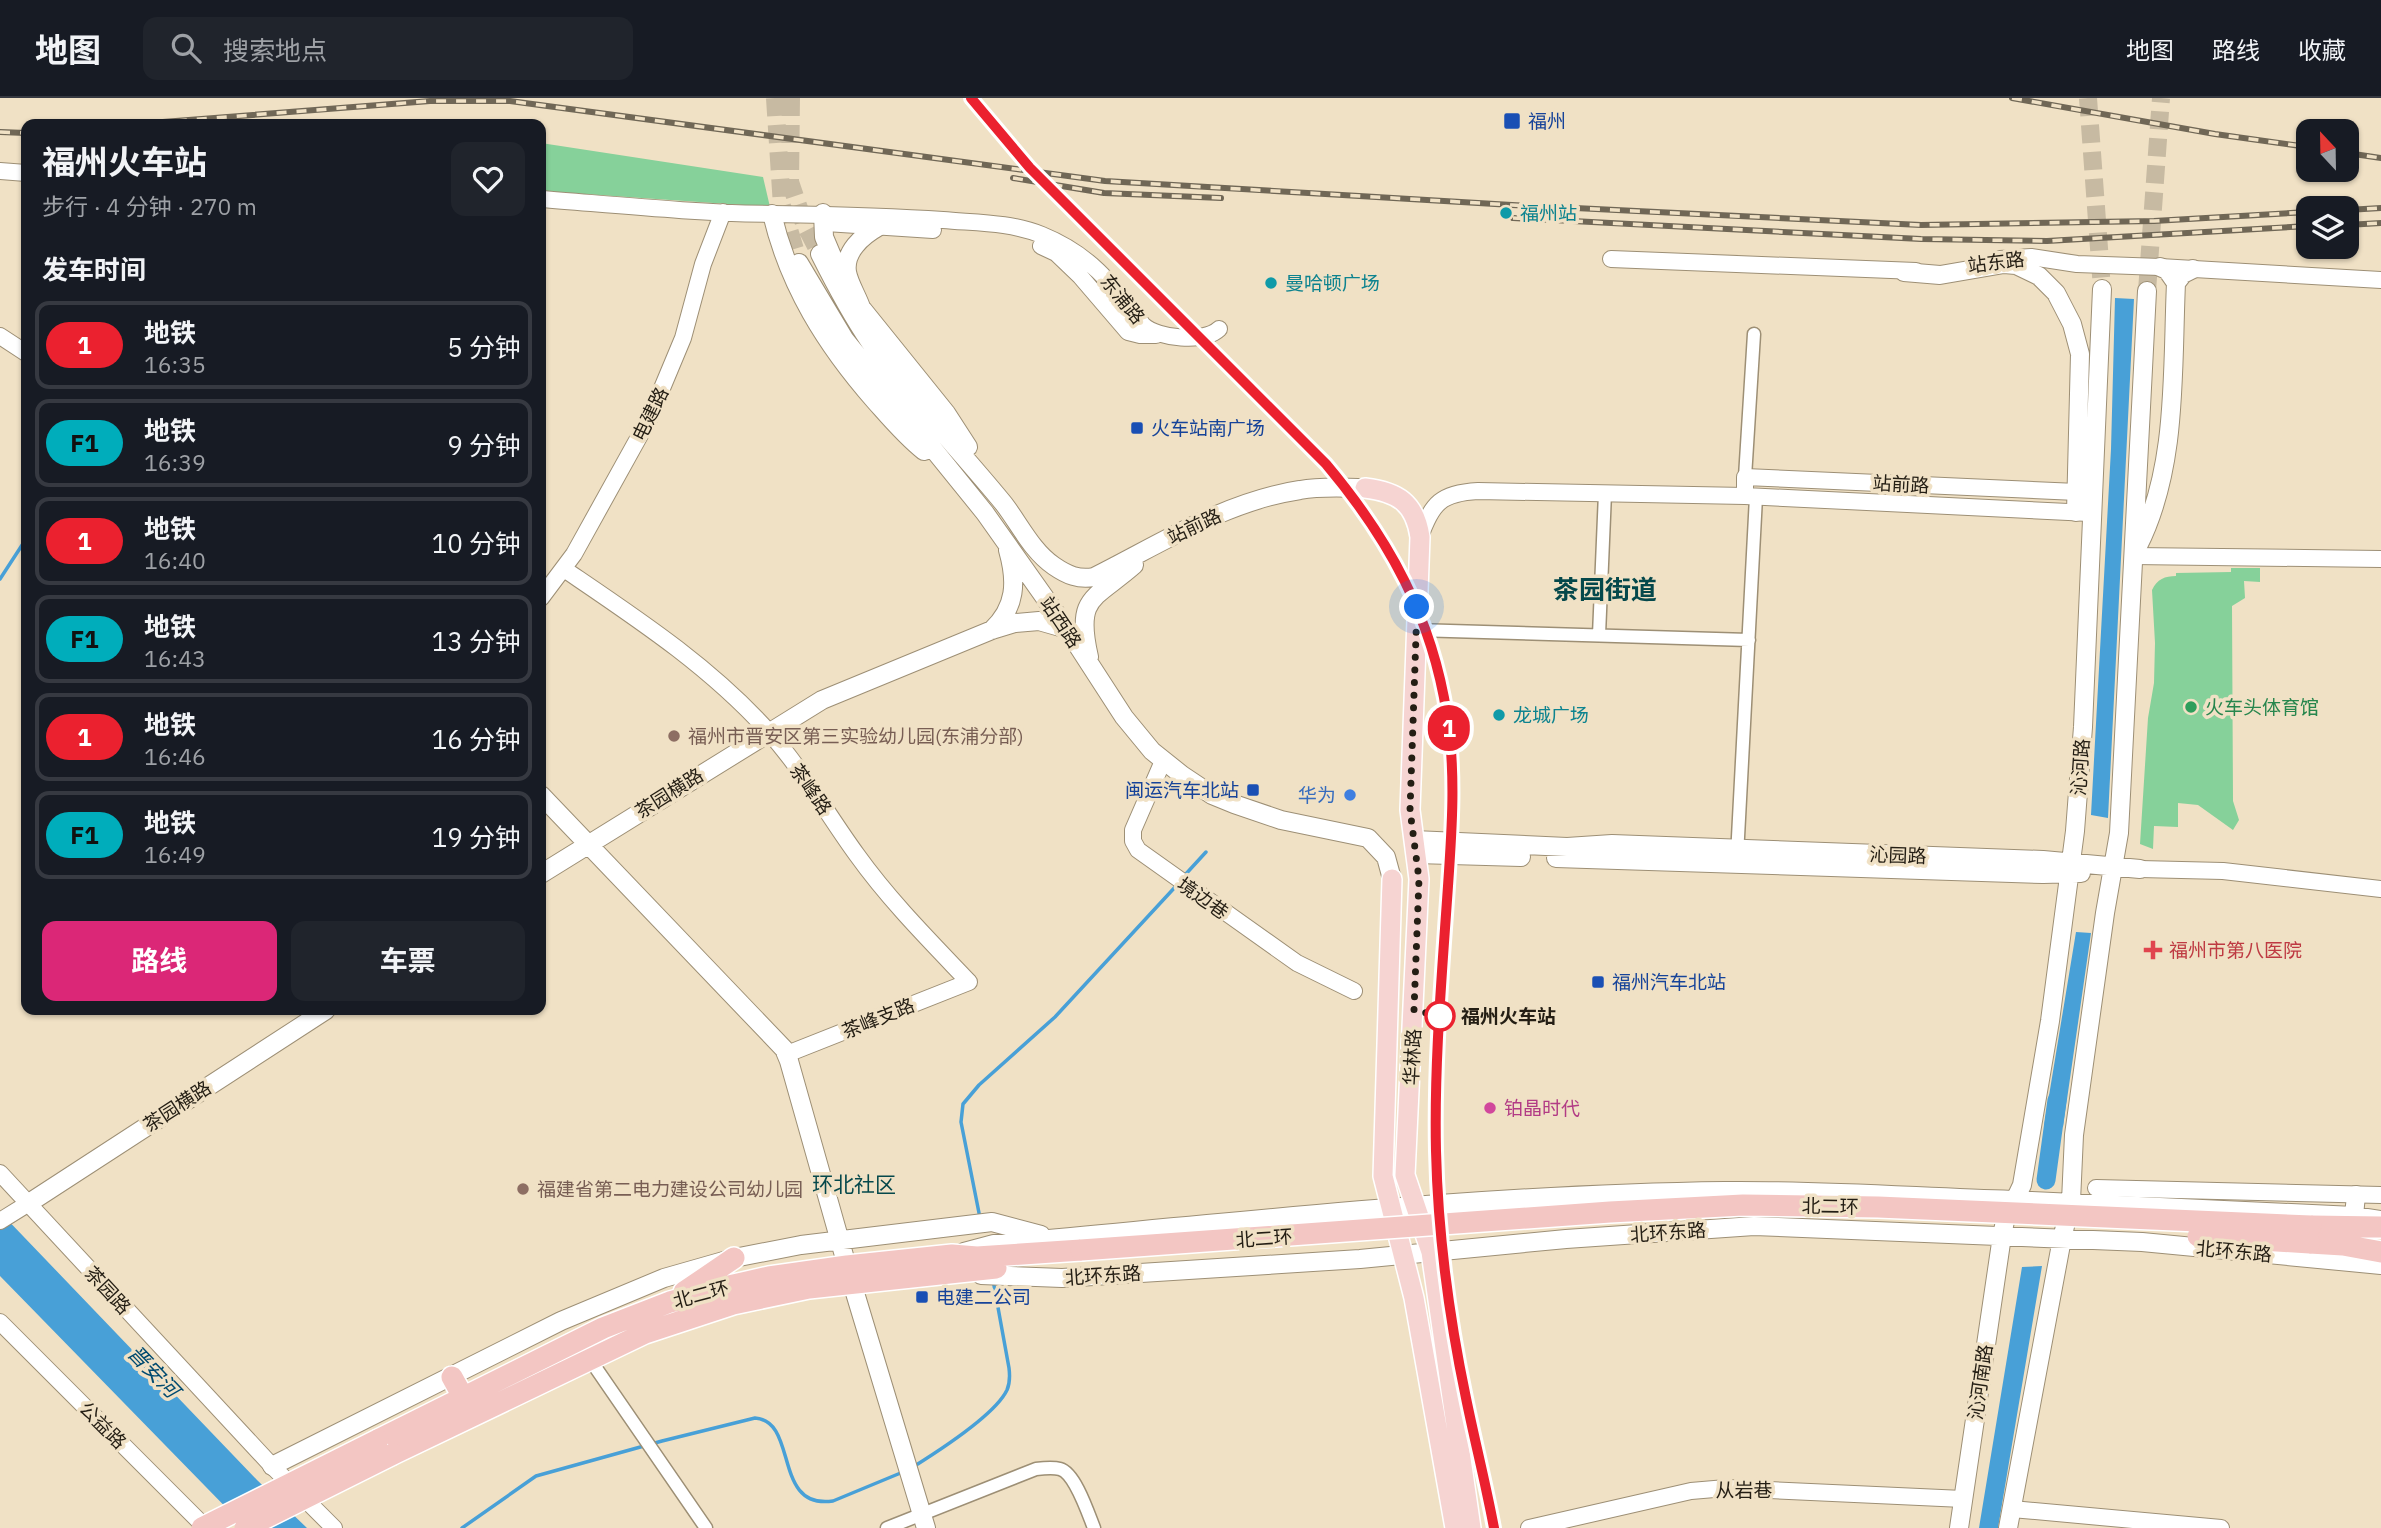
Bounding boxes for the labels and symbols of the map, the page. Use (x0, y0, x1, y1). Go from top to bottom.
place label: 福州 (1528, 109, 1566, 133)
marker: 福州 (1502, 111, 1522, 131)
north arrow (2296, 119, 2359, 182)
place label: 福州站 (1520, 201, 1577, 225)
marker: 福州站 (1498, 205, 1514, 221)
street label: 站东路 (1966, 247, 2026, 277)
street label: 东浦路 (1096, 269, 1150, 329)
place label: 曼哈顿广场 (1285, 271, 1380, 295)
marker: 曼哈顿广场 (1263, 275, 1279, 291)
street label: 电建路 (627, 383, 673, 445)
place label: 火车站南广场 (1151, 416, 1265, 440)
marker: 火车站南广场 (1129, 420, 1145, 436)
street label: 站前路 (1872, 471, 1930, 497)
street label: 站前路 (1163, 503, 1225, 549)
district label: 茶园街道 (1553, 572, 1657, 606)
your location (1399, 589, 1434, 624)
street label: 站西路 (1035, 592, 1087, 652)
place label: 火车头体育馆 (2205, 695, 2319, 719)
marker: 火车头体育馆 (2183, 699, 2199, 715)
place label: 龙城广场 (1513, 703, 1589, 727)
line badge: 1 (1426, 705, 1472, 751)
marker: 龙城广场 (1491, 707, 1507, 723)
place label: 福州市晋安区第三实验幼儿园(东浦分部) (688, 724, 1024, 748)
marker: 福州市晋安区第三实验幼儿园(东浦分部) (666, 728, 682, 744)
street label: 沁河路 (2066, 738, 2094, 796)
street label: 茶峰路 (785, 759, 837, 819)
street label: 茶园横路 (630, 763, 708, 823)
place label: 闽运汽车北站 (1125, 778, 1239, 802)
marker: 闽运汽车北站 (1245, 782, 1261, 798)
place label: 华为 (1298, 783, 1336, 807)
marker: 华为 (1342, 787, 1358, 803)
street label: 沁园路 (1869, 842, 1927, 868)
street label: 境边巷 (1173, 872, 1233, 924)
place label: 福州市第八医院 (2169, 938, 2302, 962)
marker: 福州市第八医院 (2143, 940, 2163, 960)
place label: 福州汽车北站 (1612, 970, 1726, 994)
marker: 福州汽车北站 (1590, 974, 1606, 990)
street label: 茶峰支路 (838, 993, 918, 1043)
marker: 福州火车站 (1425, 1001, 1455, 1031)
place label: 福州火车站 (1461, 1004, 1556, 1028)
street label: 华林路 (1399, 1028, 1425, 1086)
street label: 茶园横路 (139, 1075, 215, 1137)
place label: 铂晶时代 (1504, 1096, 1580, 1120)
marker: 铂晶时代 (1482, 1100, 1498, 1116)
district label: 环北社区 (812, 1170, 896, 1198)
place label: 福建省第二电力建设公司幼儿园 (537, 1177, 803, 1201)
marker: 福建省第二电力建设公司幼儿园 (515, 1181, 531, 1197)
street label: 北二环 (1801, 1194, 1859, 1218)
street label: 北环东路 (1629, 1217, 1707, 1247)
street label: 北二环 (1235, 1224, 1293, 1252)
street label: 北环东路 (2195, 1236, 2273, 1266)
street label: 北环东路 (1064, 1260, 1142, 1290)
street label: 茶园路 (80, 1261, 136, 1319)
street label: 北二环 (670, 1275, 732, 1313)
place label: 电建二公司 (936, 1285, 1031, 1309)
marker: 电建二公司 (914, 1289, 930, 1305)
water label: 晋安河 (122, 1339, 189, 1406)
street label: 沁河南路 (1963, 1343, 1997, 1421)
street label: 公益路 (74, 1396, 132, 1454)
street label: 从岩巷 (1715, 1478, 1773, 1502)

